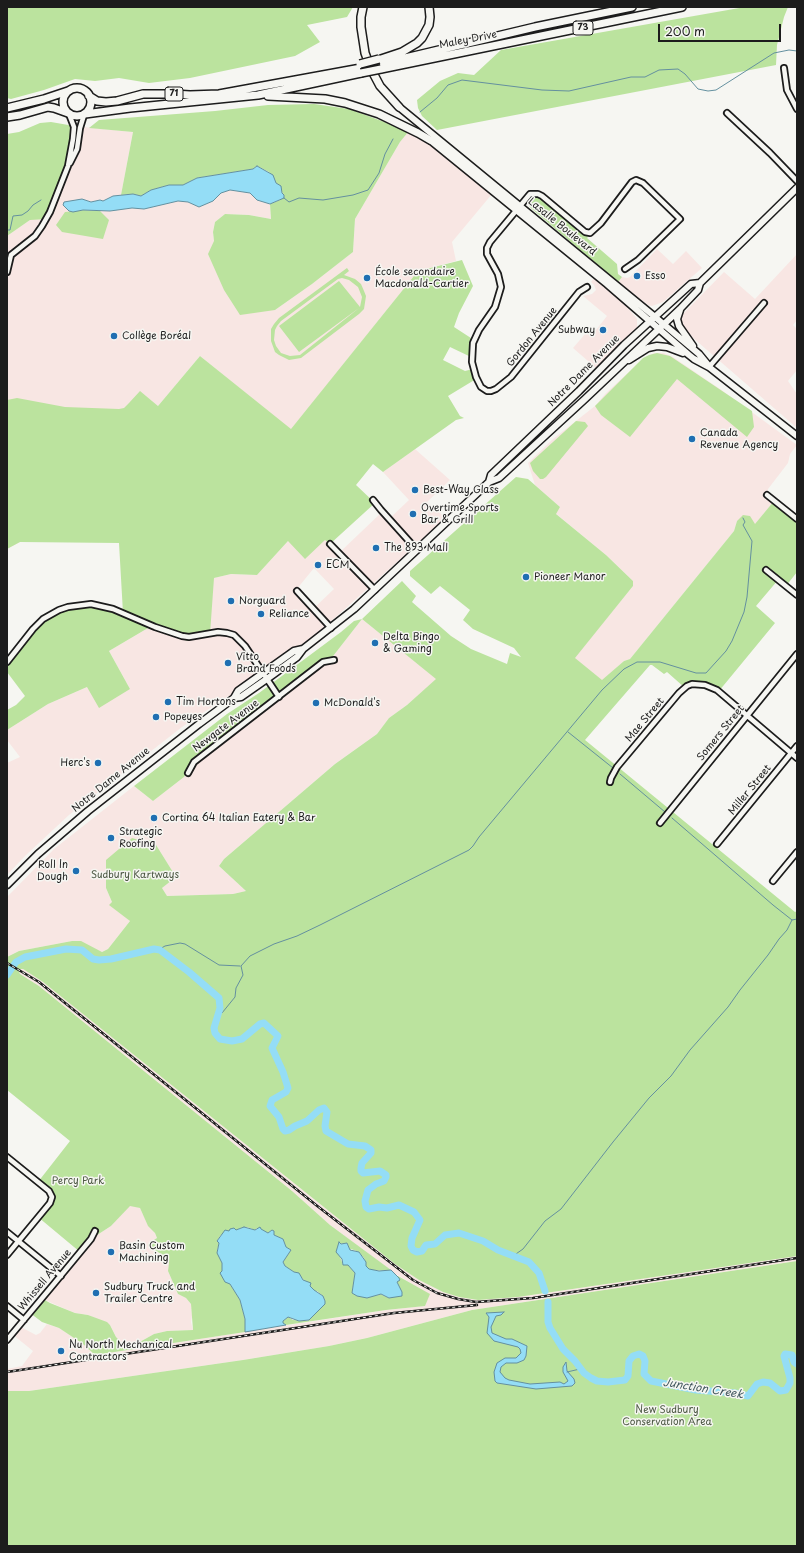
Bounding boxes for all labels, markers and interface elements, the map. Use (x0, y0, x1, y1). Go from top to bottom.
scale bar (660, 16, 783, 42)
road number: 73 (573, 21, 593, 35)
text: 200 m (665, 22, 705, 40)
street label: Maley Drive (438, 29, 498, 51)
road number: 71 (165, 87, 183, 101)
street label: Lasalle Boulevard (525, 196, 599, 258)
place label: École secondaire Macdonald-Cartier (375, 266, 468, 290)
place label: Esso (645, 270, 666, 282)
marker: Esso (632, 271, 642, 281)
marker: École secondaire Macdonald-Cartier (362, 273, 372, 283)
street label: Gordon Avenue (504, 305, 560, 369)
place label: Subway (558, 324, 595, 336)
marker: Subway (598, 325, 608, 335)
place label: Collège Boréal (122, 330, 191, 342)
marker: Collège Boréal (109, 331, 119, 341)
street label: Notre Dame Avenue (546, 333, 622, 409)
place label: Canada Revenue Agency (700, 427, 778, 450)
marker: Canada Revenue Agency (687, 434, 697, 444)
place label: Best-Way Glass (423, 484, 499, 496)
marker: Best-Way Glass (410, 485, 420, 495)
place label: Overtime Sports Bar & Grill (421, 502, 499, 526)
marker: Overtime Sports Bar & Grill (408, 509, 418, 519)
place label: The 893 Mall (384, 542, 448, 554)
marker: The 893 Mall (371, 543, 381, 553)
place label: ECM (326, 559, 349, 571)
marker: ECM (313, 560, 323, 570)
place label: Pioneer Manor (534, 571, 605, 583)
marker: Pioneer Manor (521, 572, 531, 582)
place label: Norguard (239, 595, 286, 607)
marker: Norguard (226, 596, 236, 606)
place label: Reliance (269, 608, 309, 620)
marker: Reliance (256, 609, 266, 619)
place label: Delta Bingo & Gaming (383, 631, 439, 654)
marker: Delta Bingo & Gaming (370, 638, 380, 648)
place label: Vitto Brand Foods (236, 651, 296, 674)
marker: Vitto Brand Foods (223, 658, 233, 668)
street label: Mae Street (623, 695, 667, 745)
place label: Tim Hortons (176, 696, 236, 708)
marker: Tim Hortons (163, 697, 173, 707)
street label: Newgate Avenue (191, 697, 261, 755)
place label: McDonald's (324, 697, 380, 709)
marker: McDonald's (311, 698, 321, 708)
street label: Somers Street (695, 703, 747, 763)
place label: Popeyes (164, 711, 202, 723)
marker: Popeyes (151, 712, 161, 722)
street label: Notre Dame Avenue (70, 745, 152, 815)
place label: Herc's (61, 757, 90, 769)
marker: Herc's (93, 758, 103, 768)
street label: Miller Street (726, 762, 774, 818)
place label: Cortina 64 Italian Eatery & Bar (162, 812, 316, 824)
marker: Cortina 64 Italian Eatery & Bar (149, 813, 159, 823)
place label: Strategic Roofing (119, 826, 162, 850)
marker: Strategic Roofing (106, 833, 116, 843)
place label: Roll In Dough (37, 859, 68, 882)
marker: Roll In Dough (71, 866, 81, 876)
park label: Sudbury Kartways (91, 869, 179, 881)
park label: Percy Park (52, 1175, 104, 1187)
place label: Basin Custom Machining (119, 1240, 185, 1264)
street label: Whissell Avenue (16, 1247, 74, 1313)
marker: Basin Custom Machining (106, 1247, 116, 1257)
place label: Sudbury Truck and Trailer Centre (104, 1281, 195, 1304)
marker: Sudbury Truck and Trailer Centre (91, 1288, 101, 1298)
place label: Nu North Mechanical Contractors (69, 1339, 172, 1362)
marker: Nu North Mechanical Contractors (56, 1346, 66, 1356)
water label: Junction Creek (662, 1376, 744, 1402)
park label: New Sudbury Conservation Area (622, 1404, 712, 1428)

